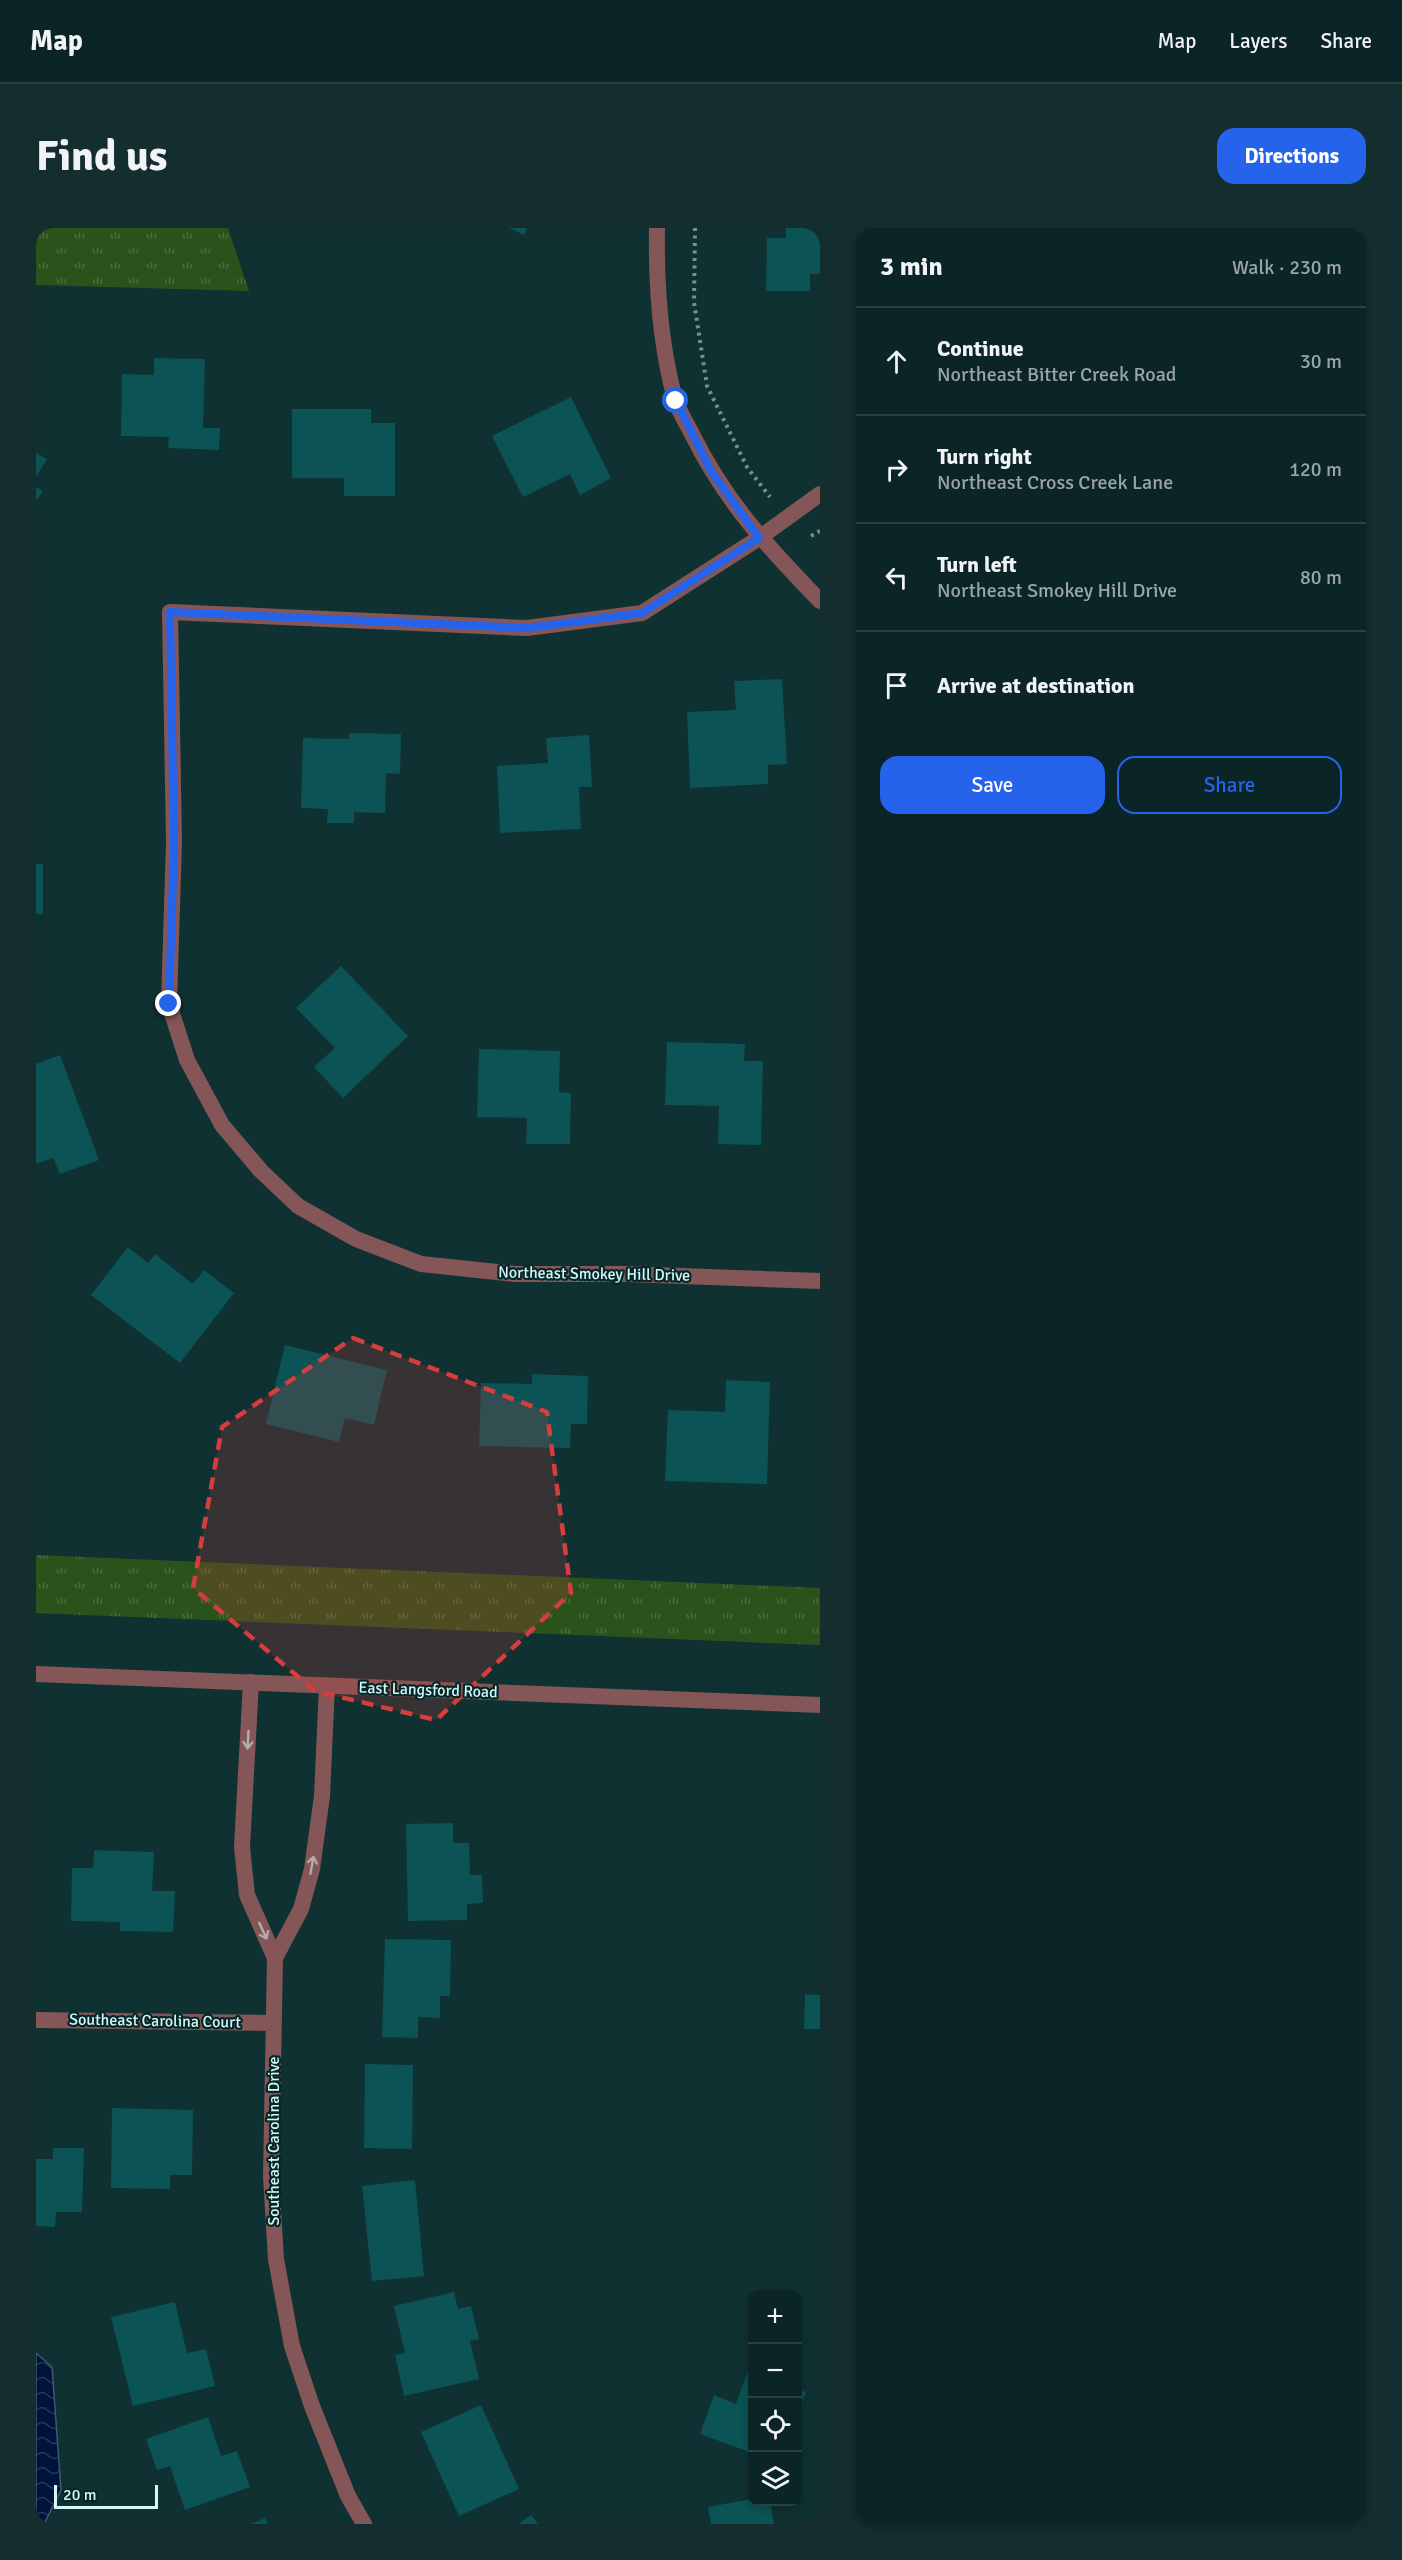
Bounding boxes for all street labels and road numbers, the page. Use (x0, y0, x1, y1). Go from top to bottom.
street label: Northeast Smokey Hill Drive (498, 1262, 690, 1286)
street label: East Langsford Road (358, 1678, 498, 1702)
street label: Southeast Carolina Court (69, 2010, 241, 2033)
street label: Southeast Carolina Drive (264, 2056, 284, 2226)

